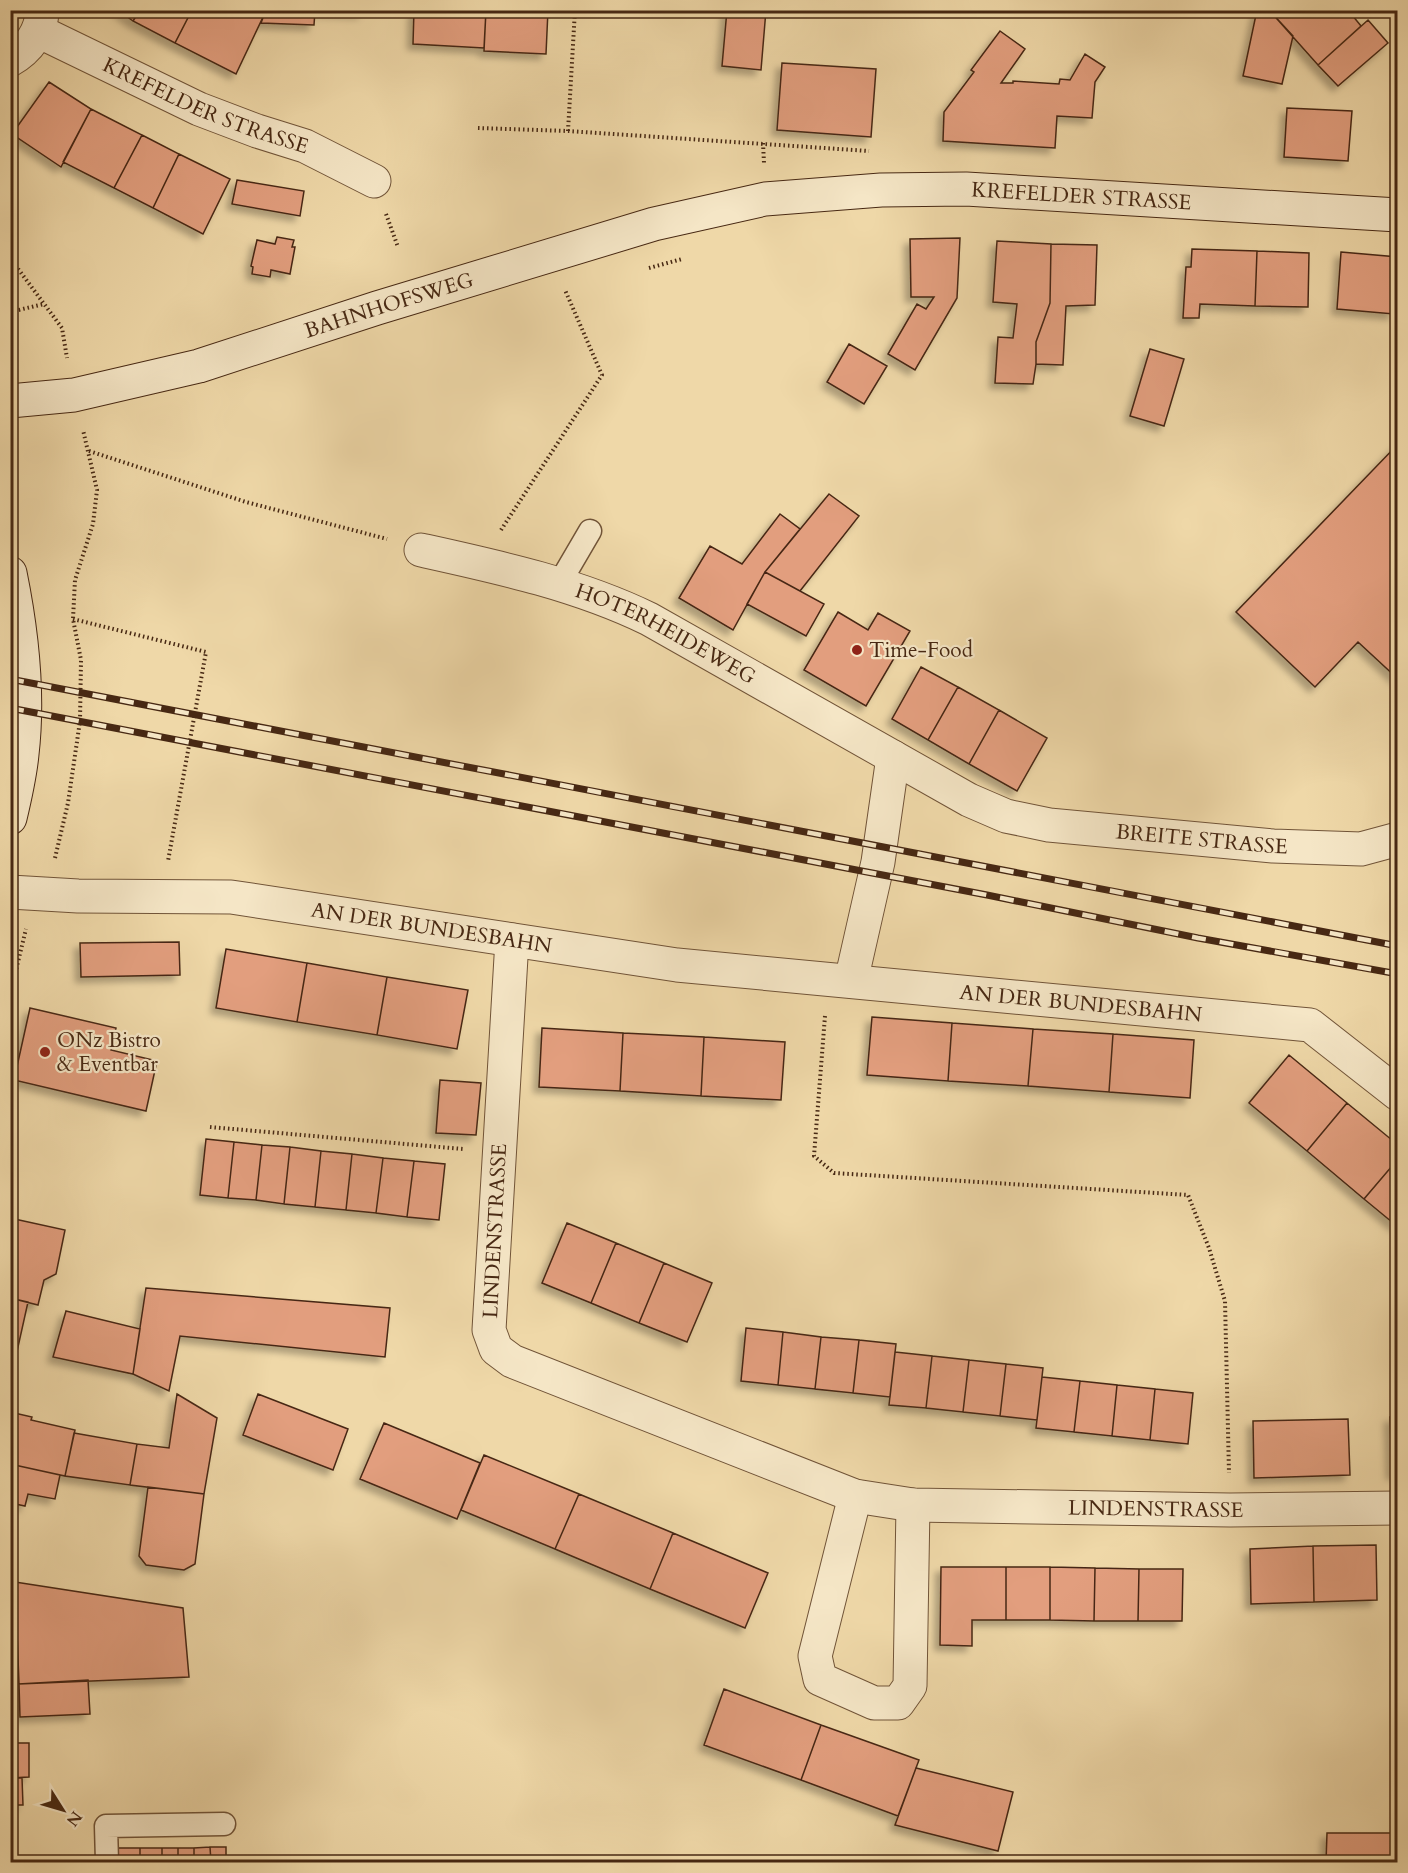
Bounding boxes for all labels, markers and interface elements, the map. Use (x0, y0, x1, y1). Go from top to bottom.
street label: KREFELDER STRASSE (98, 50, 312, 161)
street label: KREFELDER STRASSE (970, 175, 1192, 217)
street label: BAHNHOFSWEG (301, 265, 477, 345)
street label: HOTERHEIDEWEG (572, 576, 762, 691)
place label: Time-Food (869, 636, 973, 665)
marker: Time-Food (850, 643, 864, 657)
street label: BREITE STRASSE (1114, 817, 1288, 861)
street label: AN DER BUNDESBAHN (309, 895, 554, 960)
street label: AN DER BUNDESBAHN (958, 977, 1204, 1029)
place label: ONz Bistro & Eventbar (57, 1026, 161, 1079)
marker: ONz Bistro & Eventbar (38, 1045, 52, 1059)
street label: LINDENSTRASSE (476, 1143, 514, 1319)
street label: LINDENSTRASSE (1068, 1493, 1244, 1525)
north arrow (33, 1780, 93, 1840)
text: N (61, 1806, 87, 1831)

